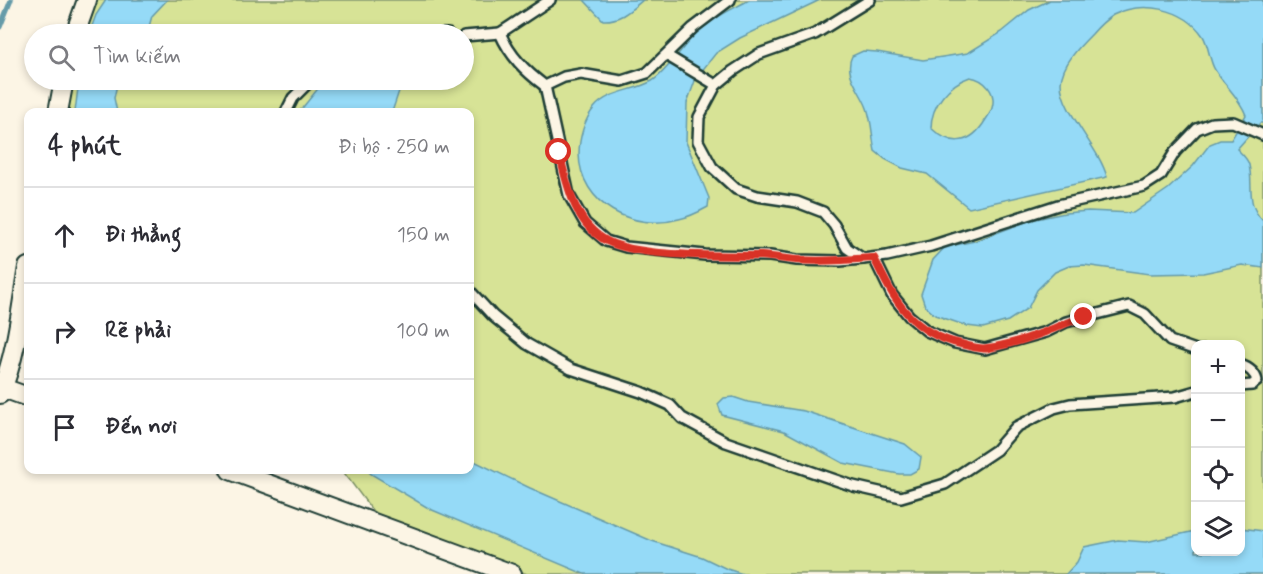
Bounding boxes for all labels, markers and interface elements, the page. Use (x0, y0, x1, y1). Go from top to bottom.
search box (24, 24, 474, 90)
icon: search (45, 41, 78, 74)
text: Tìm kiếm (93, 43, 181, 71)
text: 4 phút (48, 130, 121, 164)
text: Đi bộ · 250 m (338, 134, 450, 161)
route start (545, 138, 571, 164)
icon: ahead (48, 219, 81, 252)
text: Đi thẳng (105, 221, 181, 249)
text: 150 m (397, 222, 450, 249)
route end (1070, 303, 1096, 329)
icon: right (48, 315, 81, 348)
text: Rẽ phải (105, 317, 171, 345)
text: 100 m (396, 318, 450, 345)
map controls (1191, 340, 1245, 556)
button: + (1191, 340, 1245, 394)
button: − (1191, 394, 1245, 448)
icon: arrive (48, 411, 81, 444)
text: Đến nơi (105, 413, 177, 441)
button: locate (1191, 448, 1245, 502)
button: layers (1191, 502, 1245, 556)

